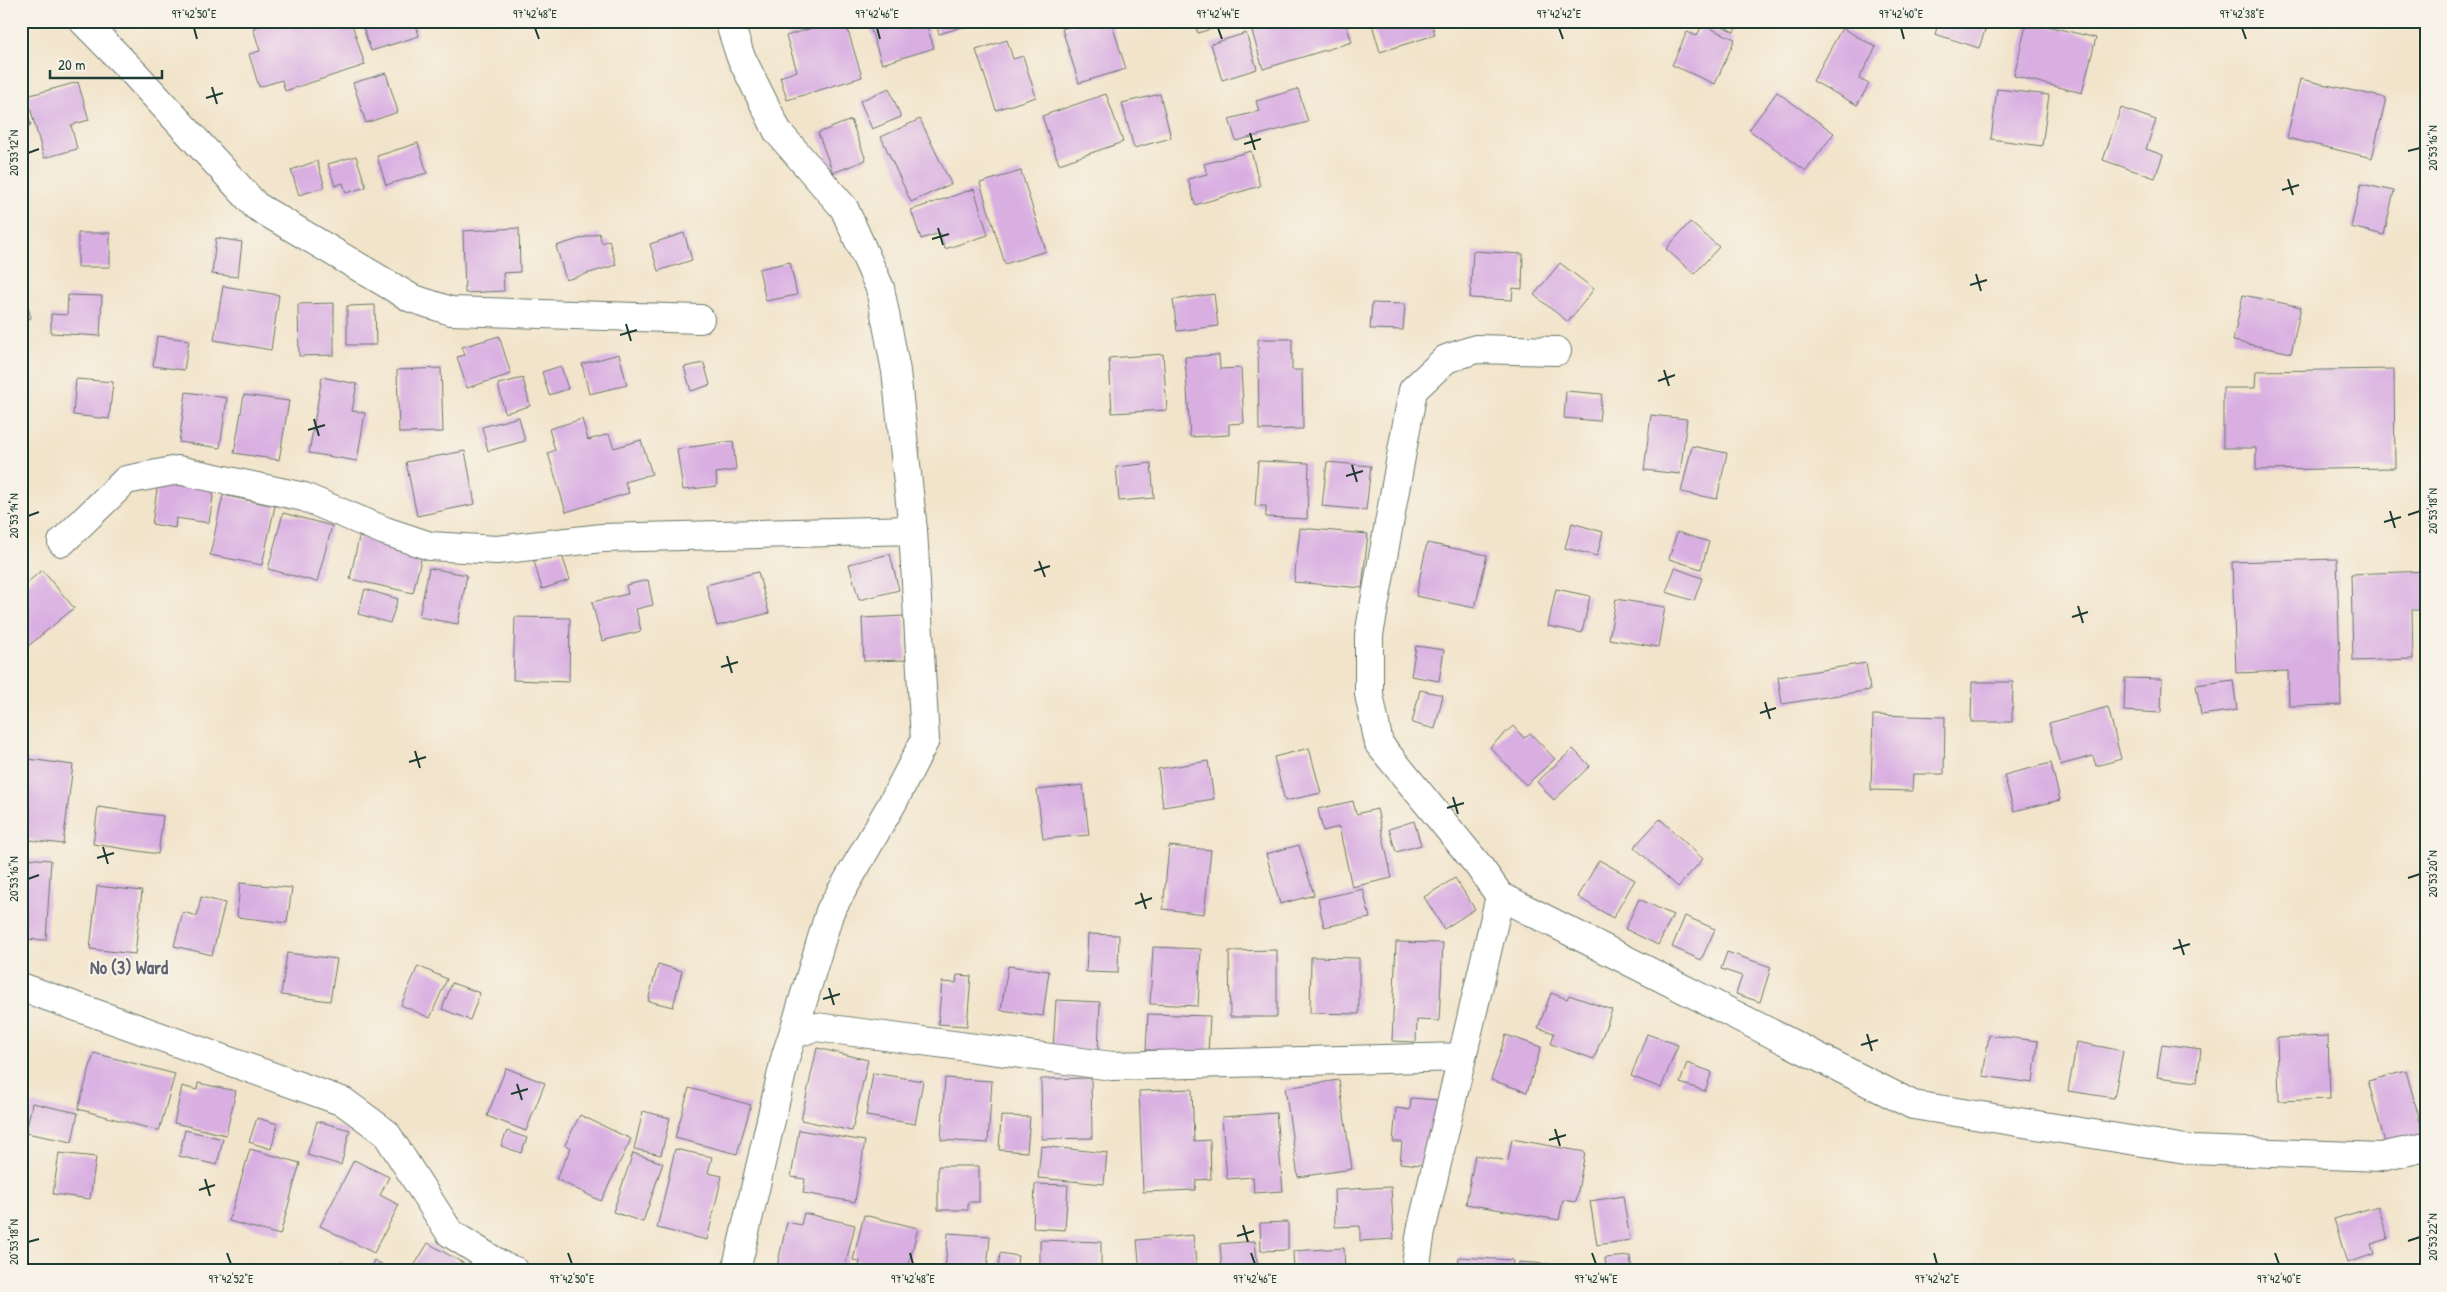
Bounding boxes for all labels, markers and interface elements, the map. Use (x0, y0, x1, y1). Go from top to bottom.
text: 97°42'50"E (172, 5, 217, 22)
text: 97°42'48"E (513, 5, 558, 22)
text: 97°42'46"E (855, 5, 899, 22)
text: 97°42'44"E (1196, 5, 1240, 22)
text: 97°42'42"E (1537, 5, 1582, 22)
text: 97°42'40"E (1879, 5, 1924, 22)
text: 97°42'38"E (2220, 5, 2265, 22)
scale bar (50, 48, 162, 80)
text: 20 m (58, 54, 85, 75)
text: 20°53'16"N (2424, 125, 2441, 171)
text: 20°53'12"N (5, 130, 22, 176)
text: 20°53'18"N (2424, 488, 2441, 534)
text: 20°53'14"N (5, 493, 22, 539)
text: 20°53'20"N (2424, 850, 2441, 898)
text: 20°53'16"N (5, 856, 22, 902)
district label: No (3) Ward (90, 955, 168, 980)
text: 20°53'22"N (2424, 1213, 2441, 1261)
text: 20°53'18"N (5, 1219, 22, 1265)
text: 97°42'52"E (209, 1270, 254, 1287)
text: 97°42'50"E (550, 1270, 595, 1287)
text: 97°42'48"E (891, 1270, 936, 1287)
text: 97°42'46"E (1233, 1270, 1277, 1287)
text: 97°42'44"E (1574, 1270, 1618, 1287)
text: 97°42'42"E (1915, 1270, 1960, 1287)
text: 97°42'40"E (2257, 1270, 2302, 1287)

